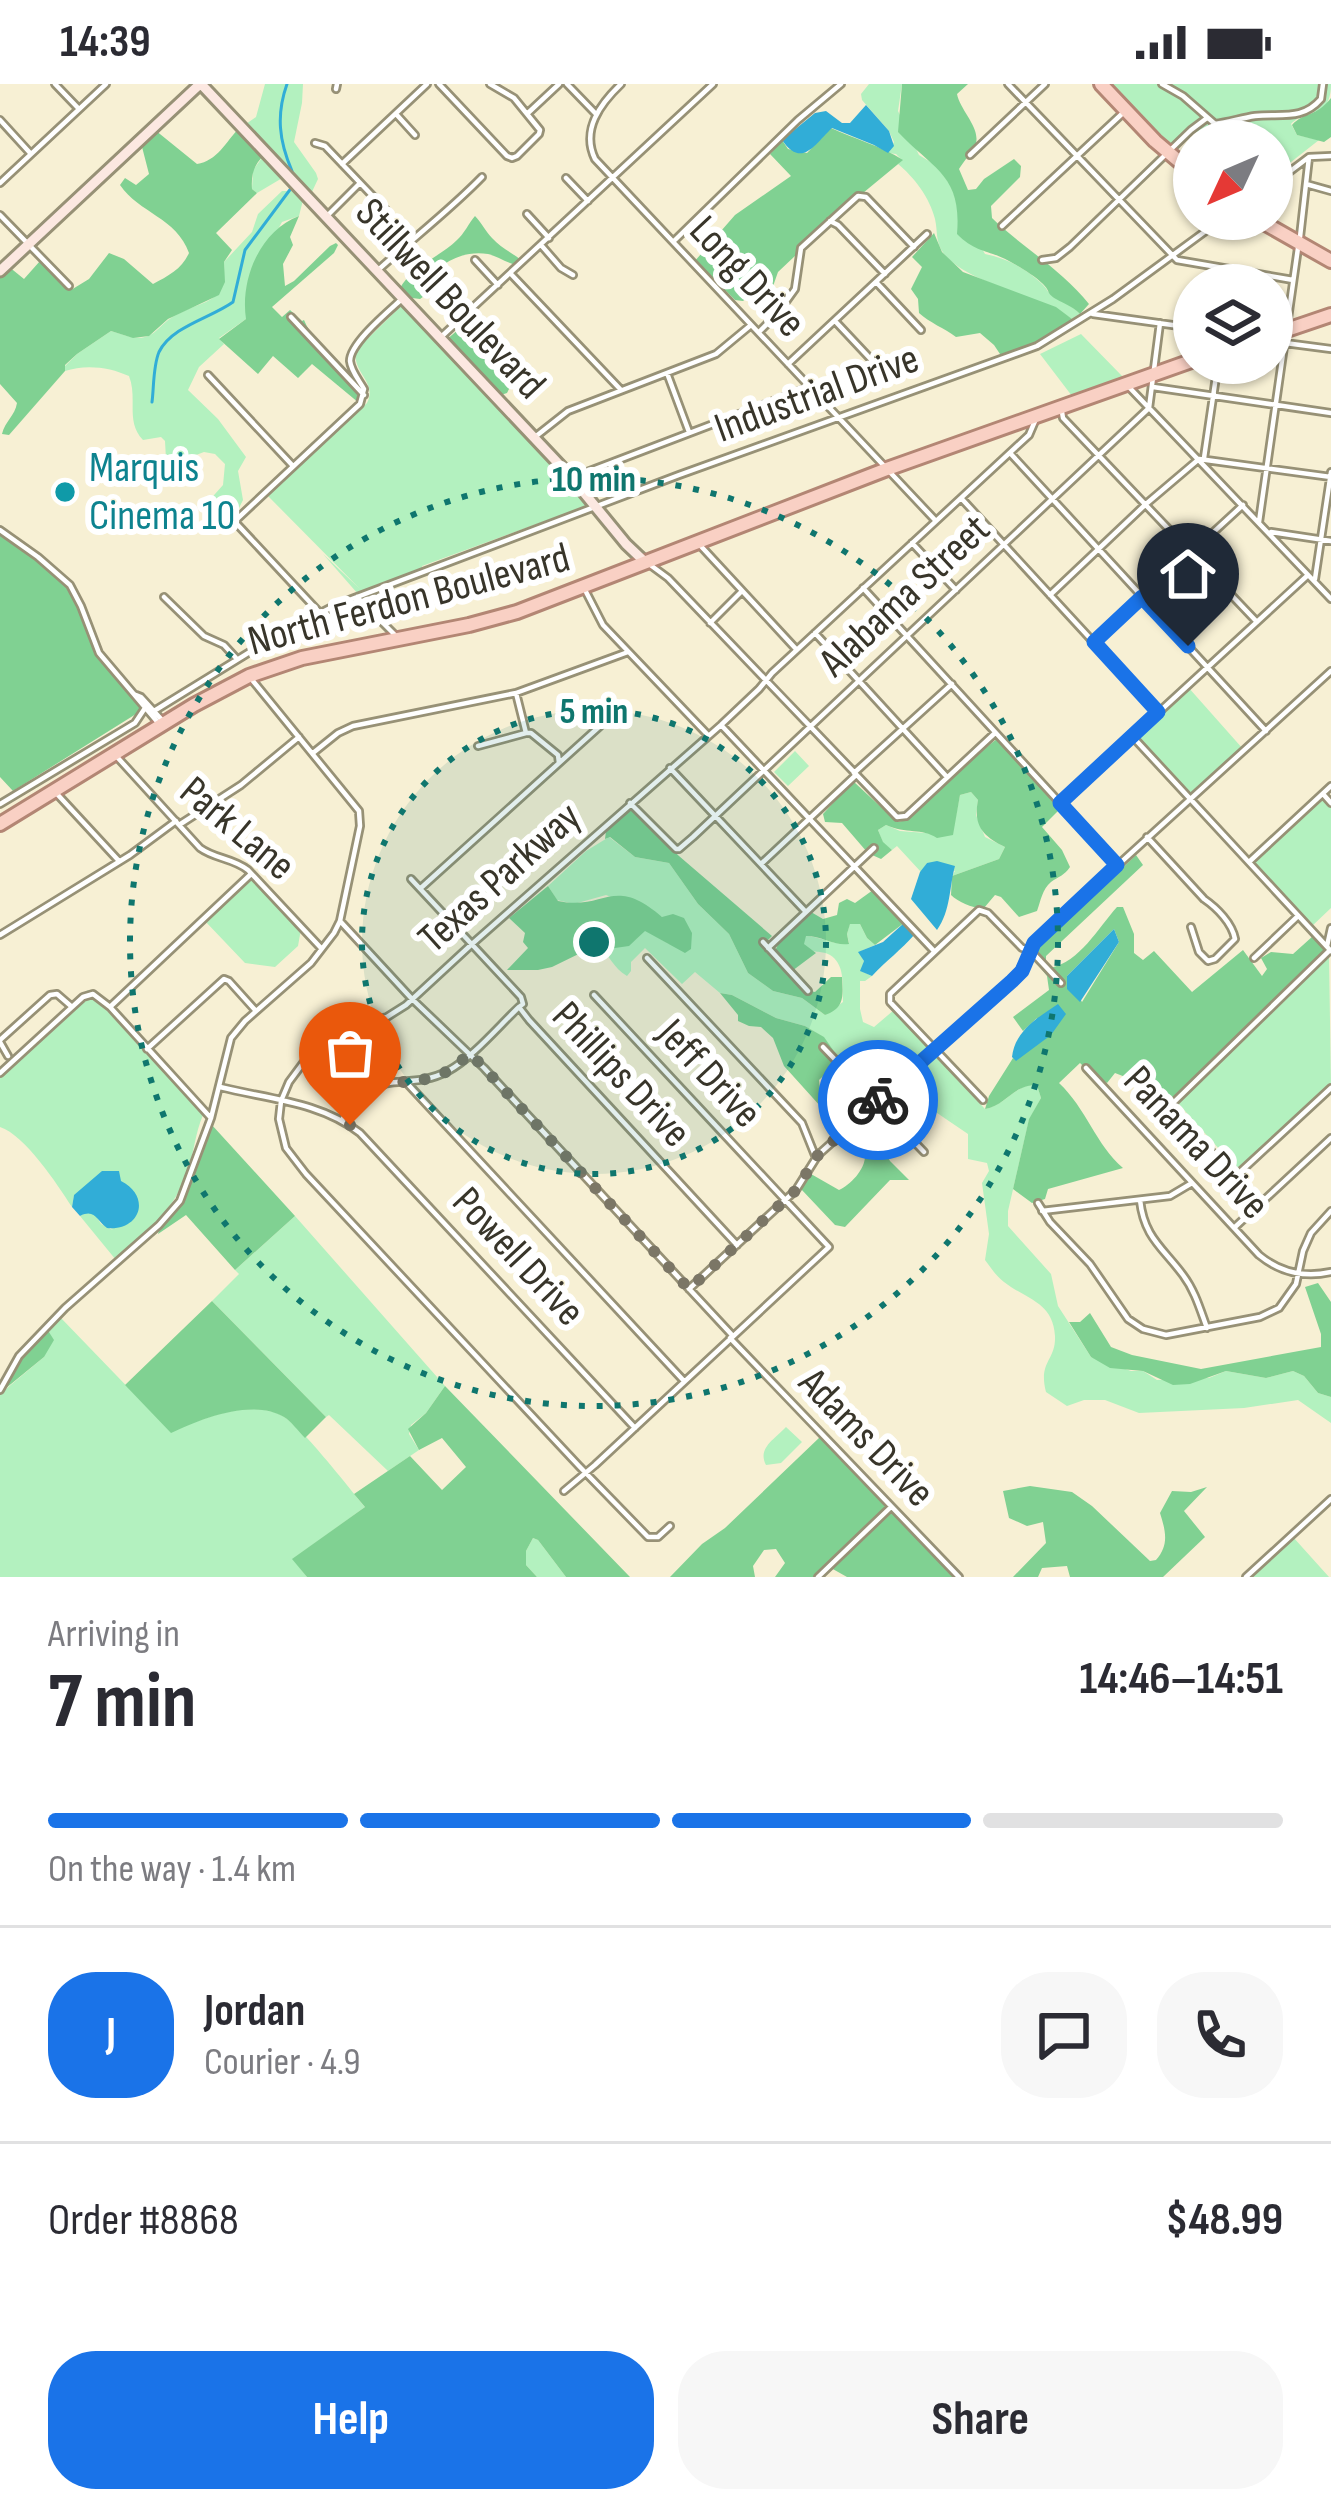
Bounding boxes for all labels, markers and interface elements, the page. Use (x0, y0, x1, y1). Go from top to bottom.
text: 14:39 (60, 15, 150, 70)
north arrow (1173, 120, 1293, 240)
map controls (1173, 120, 1293, 384)
street label: Stillwell Boulevard (344, 188, 556, 410)
street label: Long Drive (678, 206, 816, 348)
button: layers (1173, 264, 1293, 384)
street label: Industrial Drive (708, 334, 926, 454)
place label: Marquis Cinema 10 (89, 443, 235, 542)
text: 10 min (552, 459, 636, 502)
marker: Marquis Cinema 10 (52, 479, 78, 505)
street label: Alabama Street (808, 504, 1001, 688)
pin (1137, 523, 1239, 646)
street label: North Ferdon Boulevard (243, 533, 575, 667)
icon: home (1155, 541, 1221, 607)
text: 5 min (560, 691, 628, 734)
street label: Park Lane (169, 766, 305, 892)
street label: Texas Parkway (408, 792, 592, 964)
centre of rings (573, 921, 615, 963)
street label: Phillips Drive (541, 992, 701, 1158)
pin (299, 1002, 401, 1125)
street label: Jeff Drive (645, 1008, 772, 1139)
icon: bag (317, 1020, 383, 1086)
courier (818, 1040, 938, 1160)
street label: Panama Drive (1112, 1056, 1280, 1230)
icon: bike (845, 1067, 911, 1133)
street label: Powell Drive (441, 1177, 595, 1337)
street label: Adams Drive (787, 1357, 944, 1518)
text: Arriving in (48, 1611, 180, 1658)
text: 14:46–14:51 (1079, 1652, 1283, 1707)
text: 7 min (48, 1656, 196, 1749)
text: On the way · 1.4 km (48, 1846, 296, 1893)
button: chat (1001, 1972, 1127, 2098)
button: phone (1157, 1972, 1283, 2098)
text: Jordan (204, 1984, 305, 2039)
text: J (106, 2007, 116, 2062)
text: Courier · 4.9 (204, 2039, 361, 2086)
text: Order #8868 (48, 2193, 239, 2248)
text: $48.99 (1166, 2193, 1283, 2248)
button: Help (48, 2351, 654, 2489)
button: Share (678, 2351, 1283, 2489)

